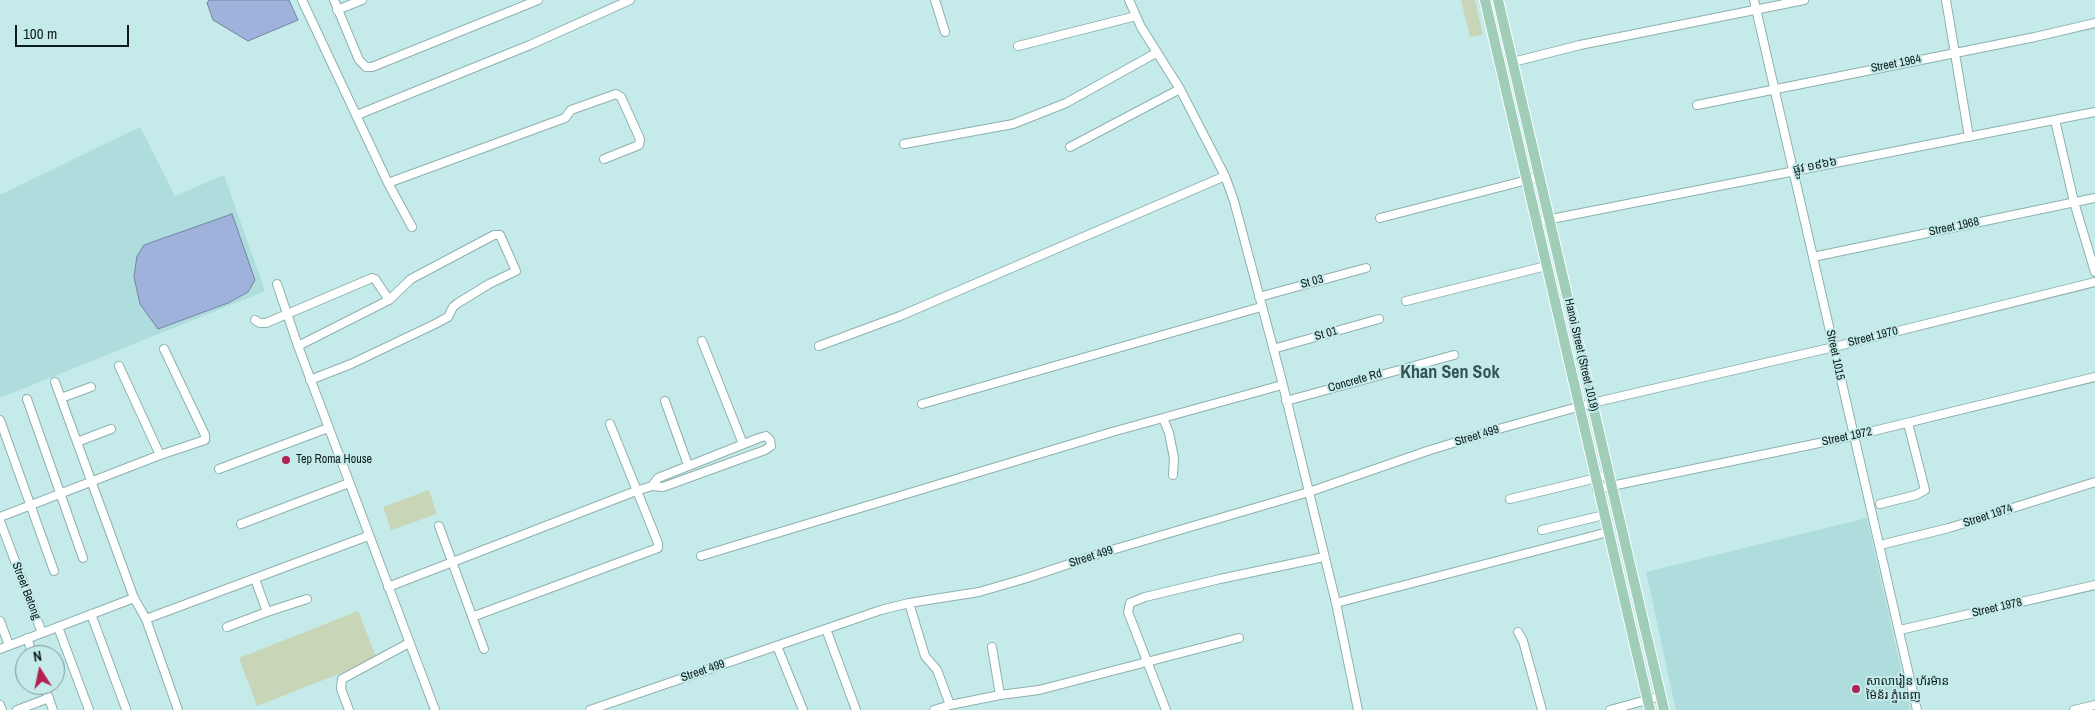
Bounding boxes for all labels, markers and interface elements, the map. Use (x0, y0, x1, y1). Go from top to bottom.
scale bar (18, 15, 131, 47)
text: 100 m (23, 23, 57, 44)
street label: Street 1964 (1870, 52, 1922, 76)
street label: ផ្លូវ ១៩៦៦ (1792, 155, 1838, 177)
street label: Street 1968 (1928, 215, 1980, 239)
street label: St 03 (1299, 272, 1325, 292)
street label: Hanoi Street (Street 1019) (1561, 297, 1601, 413)
street label: St 01 (1313, 324, 1339, 344)
street label: Street 1970 (1847, 324, 1899, 350)
street label: Street 1015 (1823, 329, 1847, 381)
district label: Khan Sen Sok (1400, 362, 1500, 384)
street label: Concrete Rd (1326, 366, 1384, 396)
street label: Street 499 (1453, 422, 1501, 450)
street label: Street 1972 (1821, 425, 1873, 449)
place label: Tep Roma House (296, 453, 372, 467)
marker: Tep Roma House (280, 454, 292, 466)
street label: Street 1974 (1962, 501, 2014, 531)
street label: Street 499 (1067, 543, 1115, 571)
street label: Street Betong (8, 560, 44, 622)
street label: Street 1978 (1971, 595, 2023, 621)
north arrow (15, 645, 65, 695)
text: N (32, 647, 43, 666)
street label: Street 499 (679, 657, 727, 685)
place label: សាលារៀន ហ័រម៉ាន ម៉ៃន័រ ភ្នំពេញ (1866, 675, 1949, 703)
marker: សាលារៀន ហ័រម៉ាន ម៉ៃន័រ ភ្នំពេញ (1850, 683, 1862, 695)

